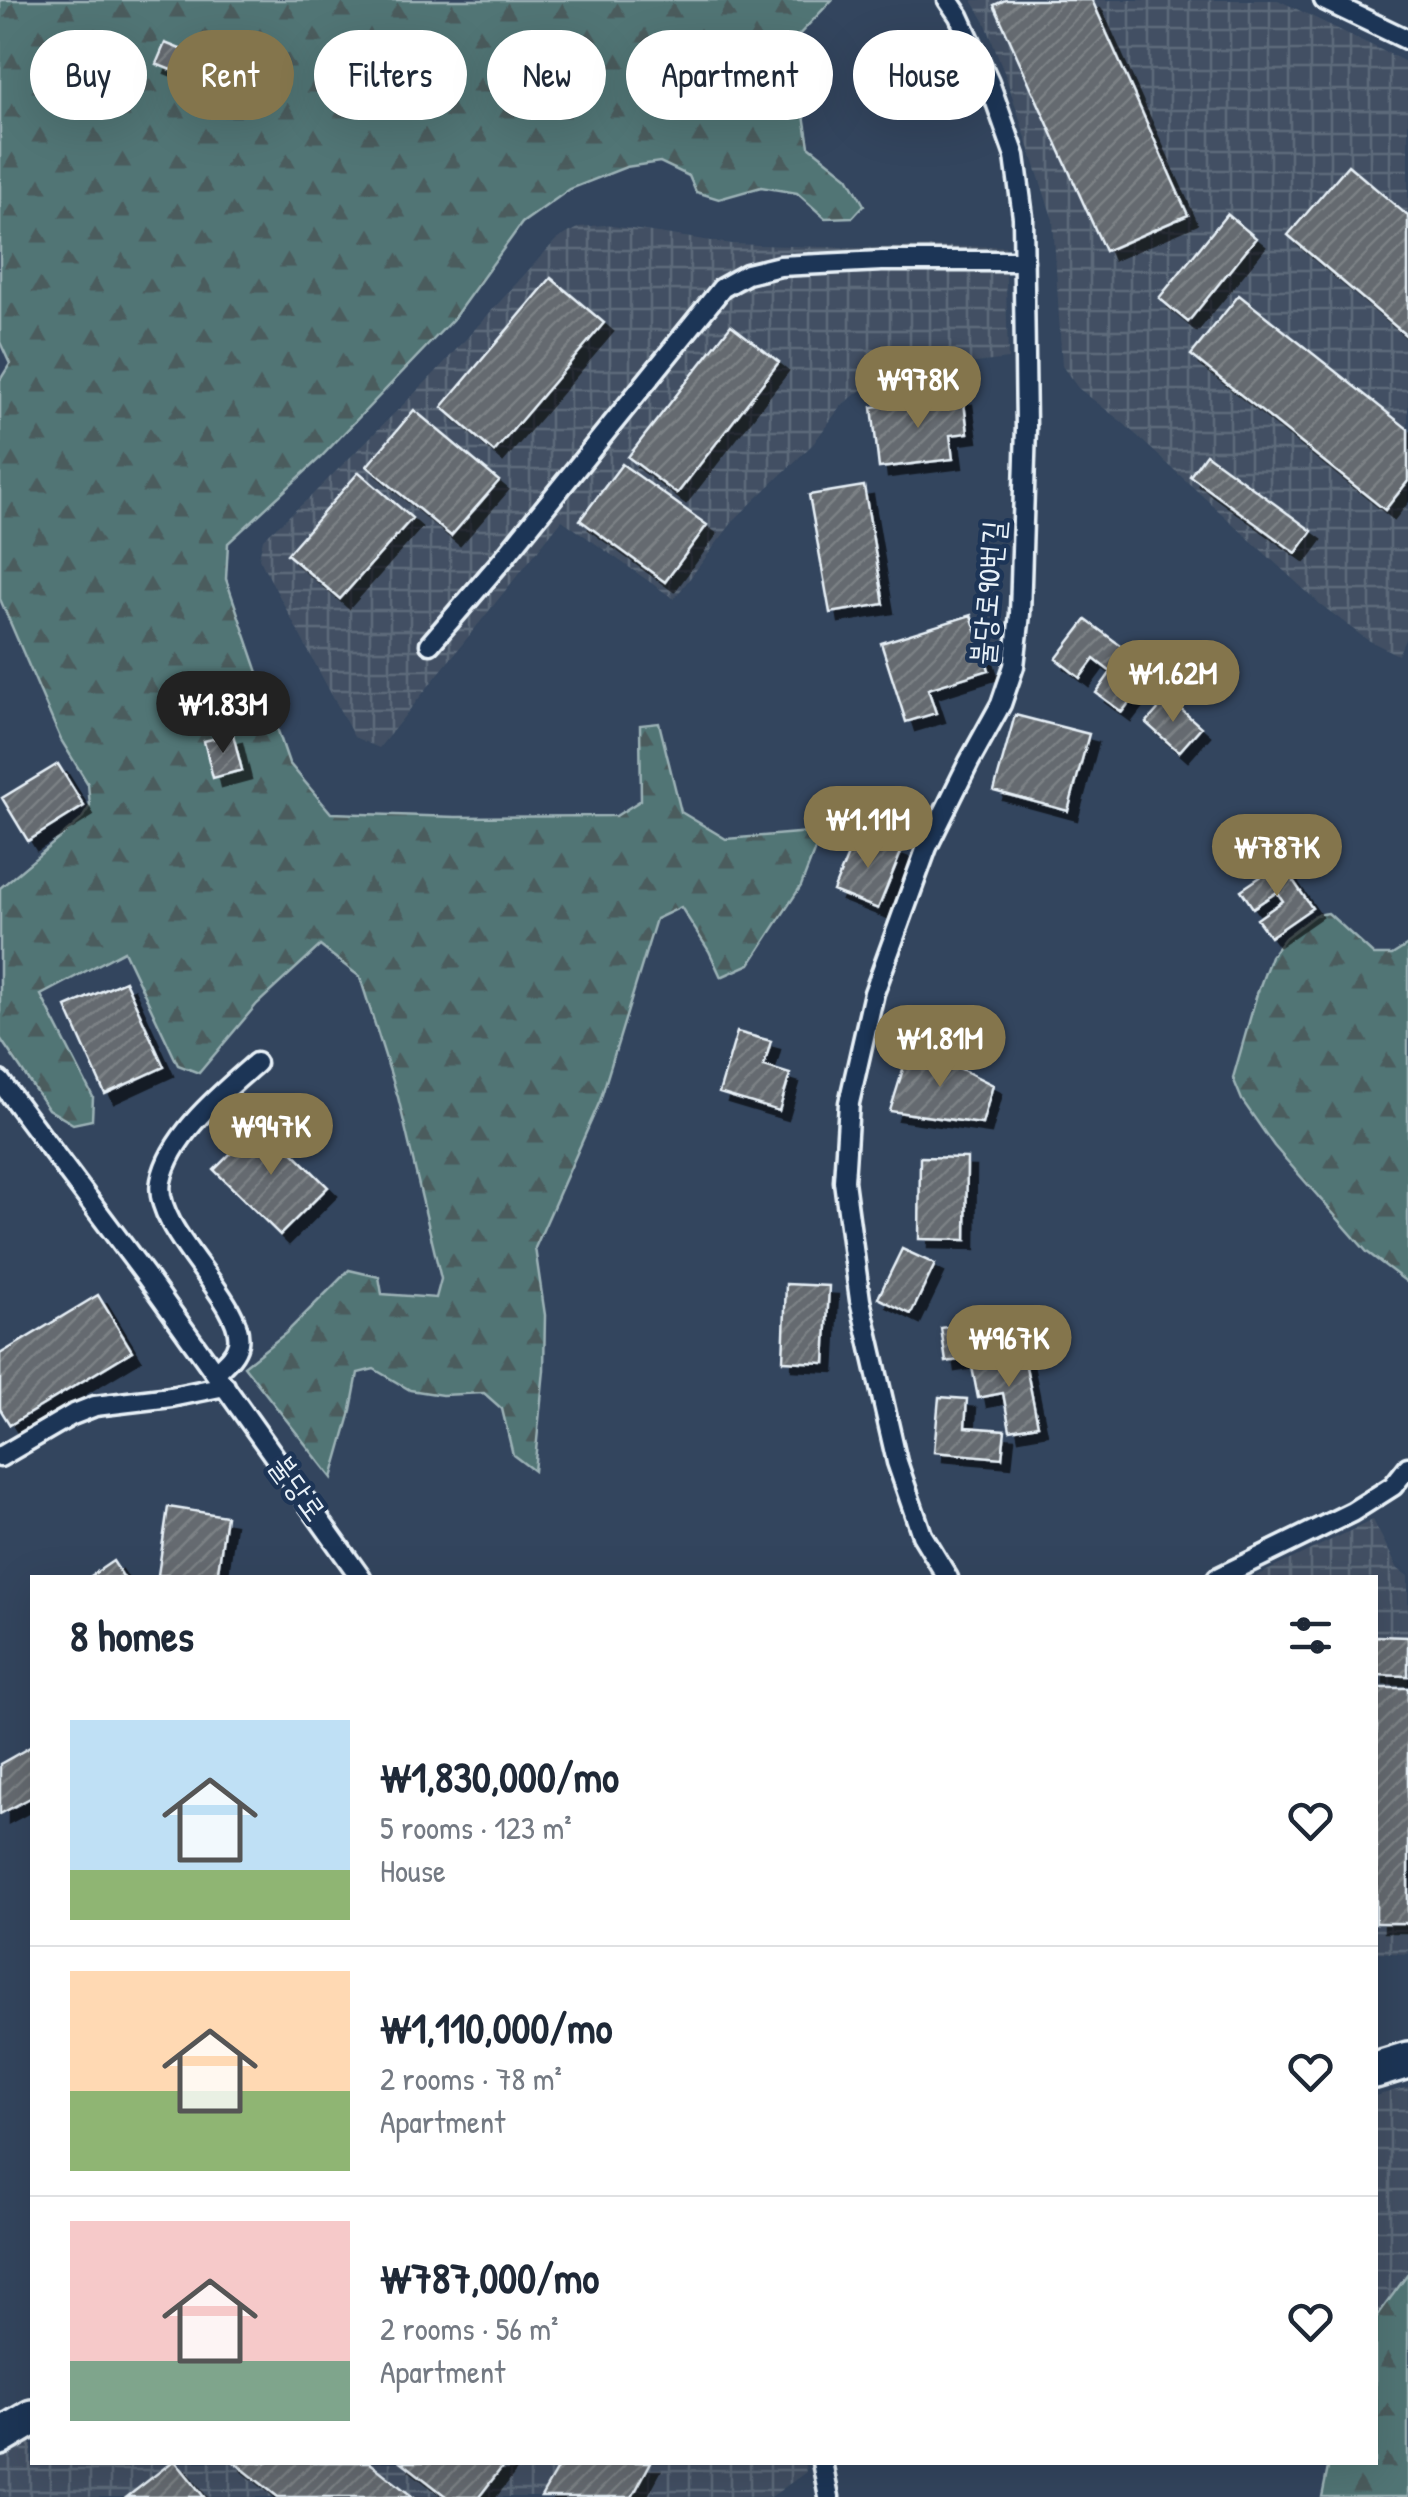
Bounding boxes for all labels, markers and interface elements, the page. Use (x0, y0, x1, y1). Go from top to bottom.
chip: Buy (30, 30, 147, 120)
chip: Rent (167, 30, 294, 120)
chip: Filters (314, 30, 467, 120)
chip: New (487, 30, 606, 120)
chip: Apartment (626, 30, 833, 120)
chip: House (853, 30, 995, 120)
pin: ₩978K (848, 346, 988, 431)
text: ₩978K (877, 357, 959, 400)
street label: 불당로90번길 (961, 519, 1013, 667)
pin: ₩1.62M (1092, 640, 1254, 725)
text: ₩1.62M (1128, 651, 1218, 694)
pin: ₩1.83M (142, 671, 304, 756)
text: ₩1.83M (178, 682, 268, 725)
pin: ₩1.11M (787, 786, 949, 871)
text: ₩1.11M (826, 797, 910, 840)
pin: ₩787K (1207, 814, 1347, 899)
text: ₩787K (1234, 825, 1320, 868)
pin: ₩1.81M (859, 1005, 1021, 1090)
text: ₩1.81M (897, 1016, 983, 1059)
pin: ₩947K (201, 1093, 341, 1178)
text: ₩947K (231, 1104, 311, 1147)
pin: ₩967K (939, 1305, 1079, 1390)
text: ₩967K (969, 1316, 1049, 1359)
street label: 불당로 (261, 1446, 336, 1528)
text: 8 homes (70, 1607, 194, 1664)
icon: filters (1283, 1608, 1338, 1663)
text: ₩1,830,000/mo (380, 1748, 619, 1805)
icon: home (150, 1760, 270, 1880)
icon: heart (1283, 1793, 1338, 1848)
text: 5 rooms · 123 m² (380, 1806, 572, 1849)
text: House (380, 1849, 446, 1892)
text: ₩1,110,000/mo (380, 1999, 612, 2056)
icon: home (150, 2011, 270, 2131)
icon: heart (1283, 2044, 1338, 2099)
text: 2 rooms · 78 m² (380, 2057, 562, 2100)
text: Apartment (380, 2100, 505, 2143)
text: ₩787,000/mo (380, 2249, 599, 2306)
icon: home (150, 2261, 270, 2381)
icon: heart (1283, 2294, 1338, 2349)
text: 2 rooms · 56 m² (380, 2307, 558, 2350)
text: Apartment (380, 2350, 505, 2393)

